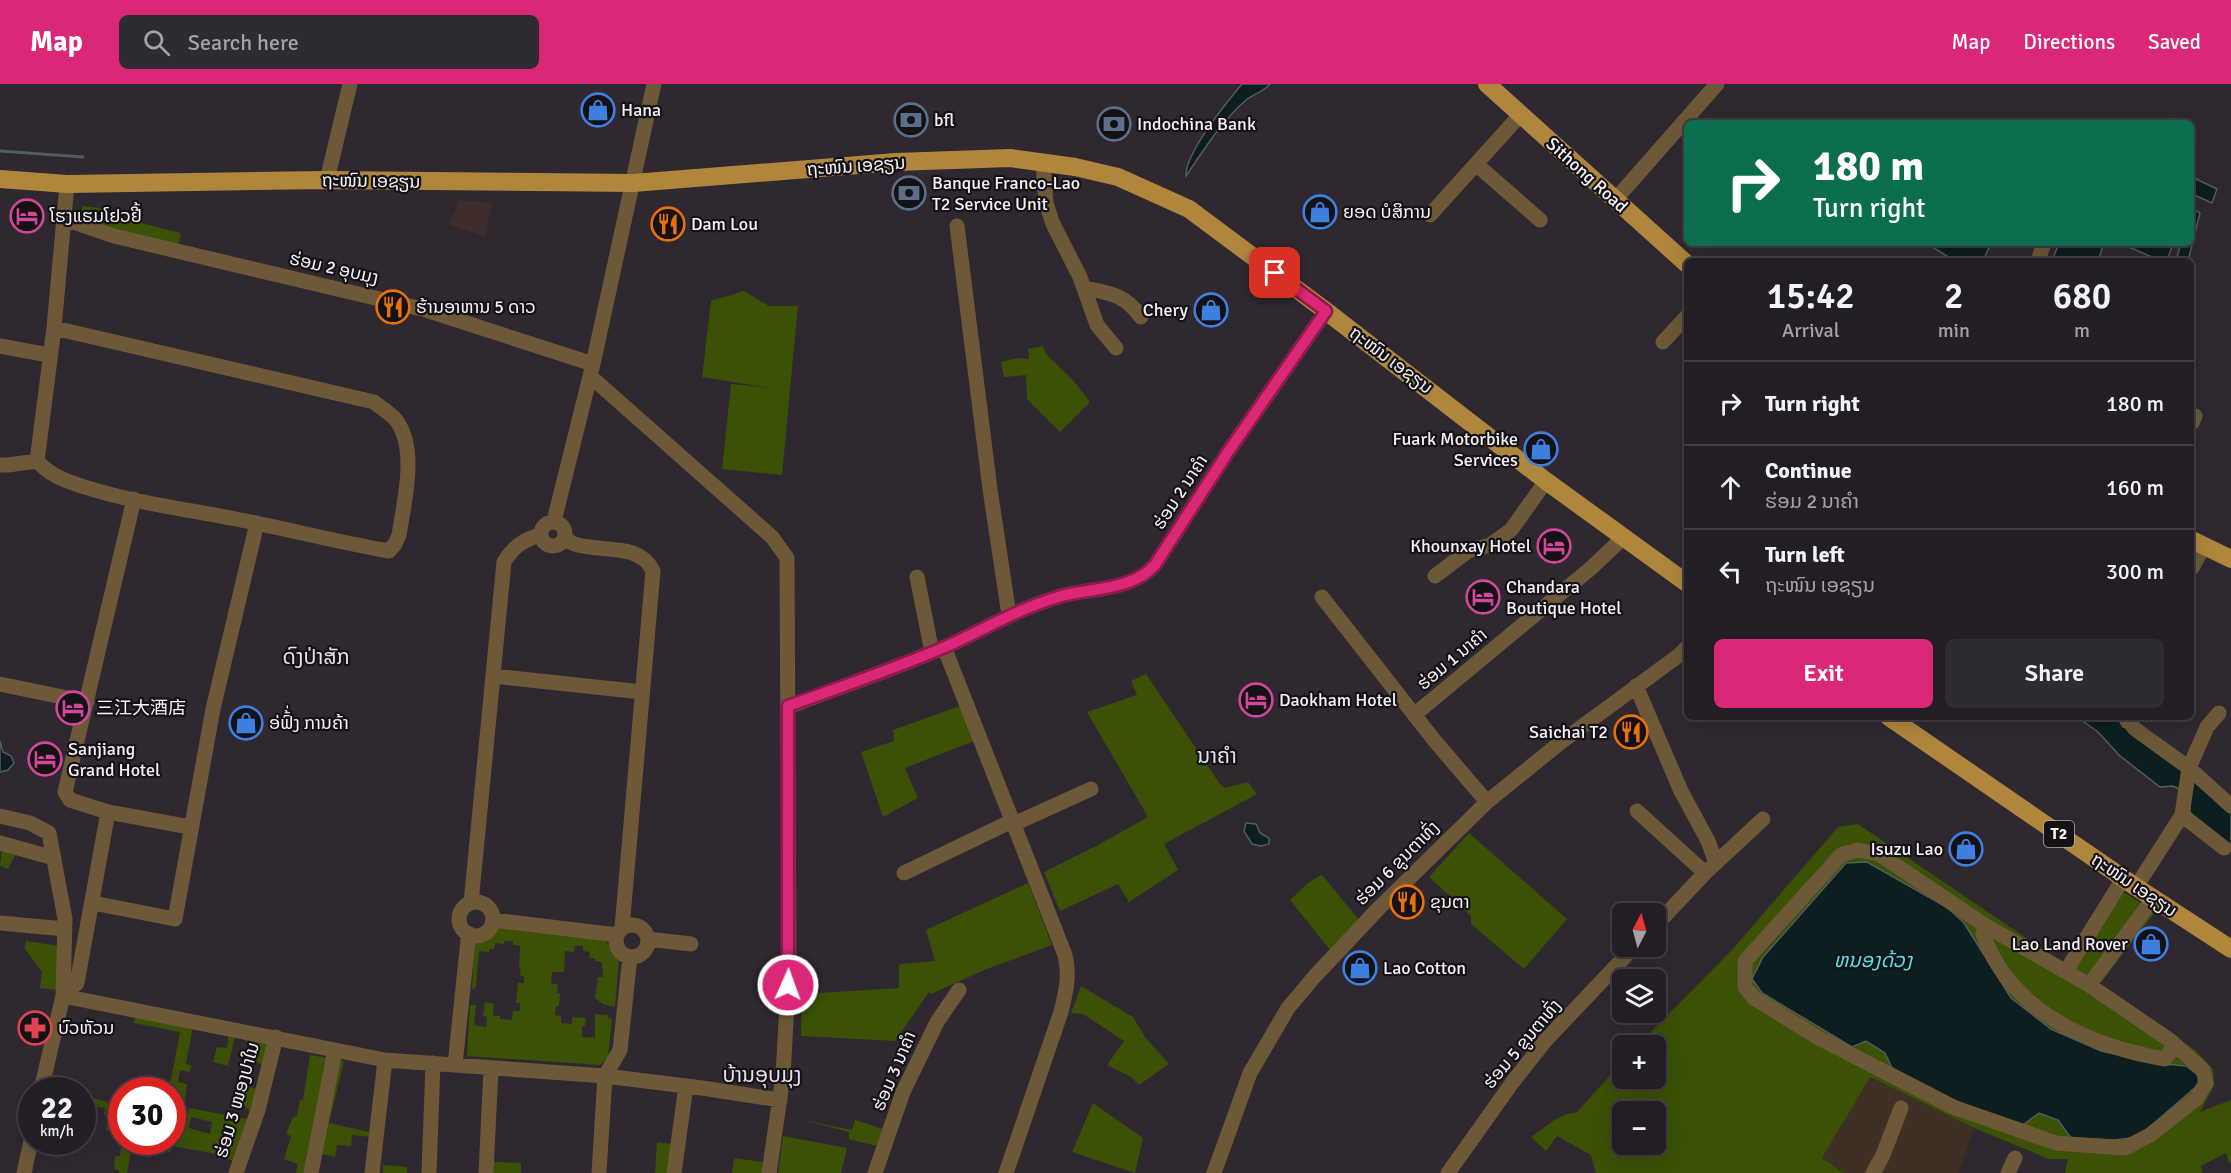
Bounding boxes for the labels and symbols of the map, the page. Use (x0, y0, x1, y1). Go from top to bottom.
shop icon: Hana (580, 92, 616, 128)
place label: Hana (621, 99, 661, 121)
bank icon: bfl (893, 102, 929, 138)
bank icon: Indochina Bank (1096, 106, 1132, 142)
place label: bfl (934, 109, 955, 131)
place label: Indochina Bank (1137, 113, 1256, 135)
street label: Sithong Road (1542, 133, 1632, 217)
street label: ຖະໜົນ ເອຊຽນ (806, 152, 906, 180)
street label: ຖະໜົນ ເອຊຽນ (321, 169, 421, 193)
place label: Banque Franco-Lao T2 Service Unit (932, 172, 1080, 215)
bank icon: Banque Franco-Lao T2 Service Unit (891, 175, 927, 211)
shop icon: ຍອດ ບໍສິການ (1302, 194, 1338, 230)
hotel icon: ໂຮງແຮມໂຢວຢີ້ (9, 198, 45, 234)
place label: ຍອດ ບໍສິການ (1343, 201, 1431, 223)
place label: ໂຮງແຮມໂຢວຢີ້ (49, 202, 142, 227)
restaurant icon: Dam Lou (650, 206, 686, 242)
place label: Dam Lou (691, 213, 758, 235)
street label: ຮ່ອມ 2 ອຸບມຸງ (287, 247, 381, 289)
pin (1249, 247, 1300, 298)
restaurant icon: ຮ້ານອາຫານ 5 ດາວ (375, 289, 411, 325)
shop icon: Chery (1193, 292, 1229, 328)
place label: ຮ້ານອາຫານ 5 ດາວ (416, 296, 536, 318)
place label: Chery (1143, 299, 1189, 321)
street label: ຖະໜົນ ເອຊຽນ (1345, 321, 1437, 399)
place label: Fuark Motorbike Services (1393, 428, 1518, 471)
shop icon: Fuark Motorbike Services (1523, 431, 1559, 467)
street label: ຮ່ອມ 2 ນາຄຳ (1148, 450, 1212, 534)
hotel icon: Khounxay Hotel (1536, 528, 1572, 564)
place label: Khounxay Hotel (1410, 535, 1531, 557)
place label: Chandara Boutique Hotel (1506, 576, 1621, 619)
hotel icon: Chandara Boutique Hotel (1465, 579, 1501, 615)
street label: ຮ່ອມ 1 ນາຄຳ (1412, 623, 1492, 695)
district label: ດົງປ່າສັກ (282, 644, 350, 670)
hotel icon: Daokham Hotel (1238, 682, 1274, 718)
place label: Daokham Hotel (1279, 689, 1397, 711)
hotel icon: 三江大酒店 (55, 690, 91, 726)
place label: 三江大酒店 (96, 697, 186, 719)
shop icon: ອ່ຟົ້່ງ ການຄ້າ (228, 705, 264, 741)
place label: ອ່ຟົ້່ງ ການຄ້າ (269, 705, 349, 734)
restaurant icon: Saichai T2 (1613, 714, 1649, 750)
place label: Saichai T2 (1529, 721, 1608, 743)
place label: Sanjiang Grand Hotel (68, 738, 160, 781)
hotel icon: Sanjiang Grand Hotel (27, 741, 63, 777)
district label: ນາຄຳ (1197, 743, 1237, 769)
street label: ຮ່ອມ 6 ຂູນຕາທົ່ງ (1349, 815, 1444, 910)
road number: T2 (2044, 821, 2074, 847)
shop icon: Isuzu Lao (1948, 831, 1984, 867)
place label: Isuzu Lao (1871, 838, 1943, 860)
street label: ຖະໜົນ ເອຊຽນ (2087, 848, 2181, 922)
restaurant icon: ຂຸນຕາ (1389, 884, 1425, 920)
place label: ຂຸນຕາ (1430, 891, 1470, 913)
north arrow (1612, 903, 1666, 957)
shop icon: Lao Land Rover (2133, 926, 2169, 962)
place label: Lao Land Rover (2011, 933, 2128, 955)
water label: ຫນອງດ້ວງ (1834, 948, 1914, 973)
shop icon: Lao Cotton (1342, 950, 1378, 986)
position arrow (756, 953, 820, 1017)
place label: Lao Cotton (1383, 957, 1466, 979)
street label: ຮ່ອມ 5 ຂູນຕາທົ່ງ (1477, 994, 1567, 1094)
pharmacy icon: ບົວຫັວນ (17, 1010, 53, 1046)
place label: ບົວຫັວນ (58, 1017, 114, 1039)
street label: ຮ່ອມ 3 ນາຄຳ (867, 1028, 921, 1114)
street label: ຮ່ອມ 3 ໜອງປາໃນ (210, 1040, 264, 1160)
district label: ບ້ານອຸບມຸງ (722, 1062, 802, 1089)
speed limit sign: 30 (108, 1077, 186, 1155)

